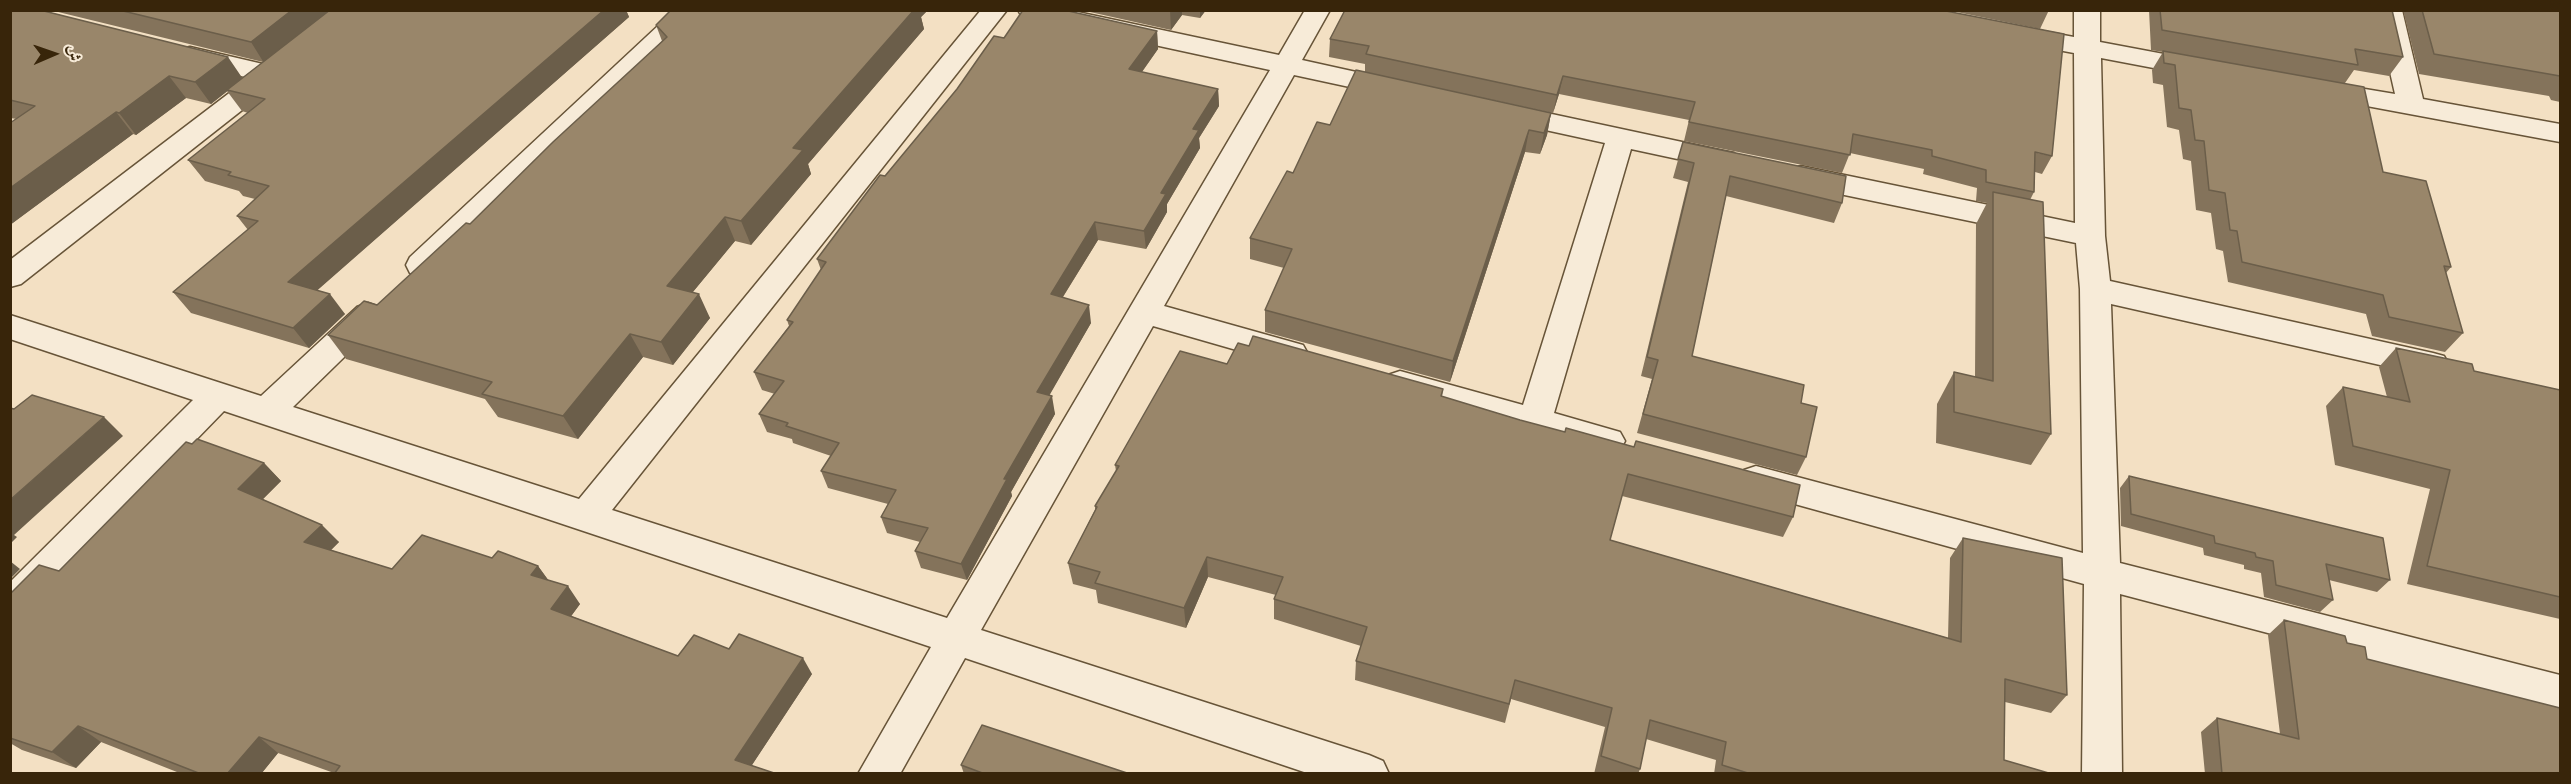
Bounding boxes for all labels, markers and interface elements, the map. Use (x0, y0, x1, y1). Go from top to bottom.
north arrow (24, 24, 84, 84)
text: ش (61, 45, 84, 62)

